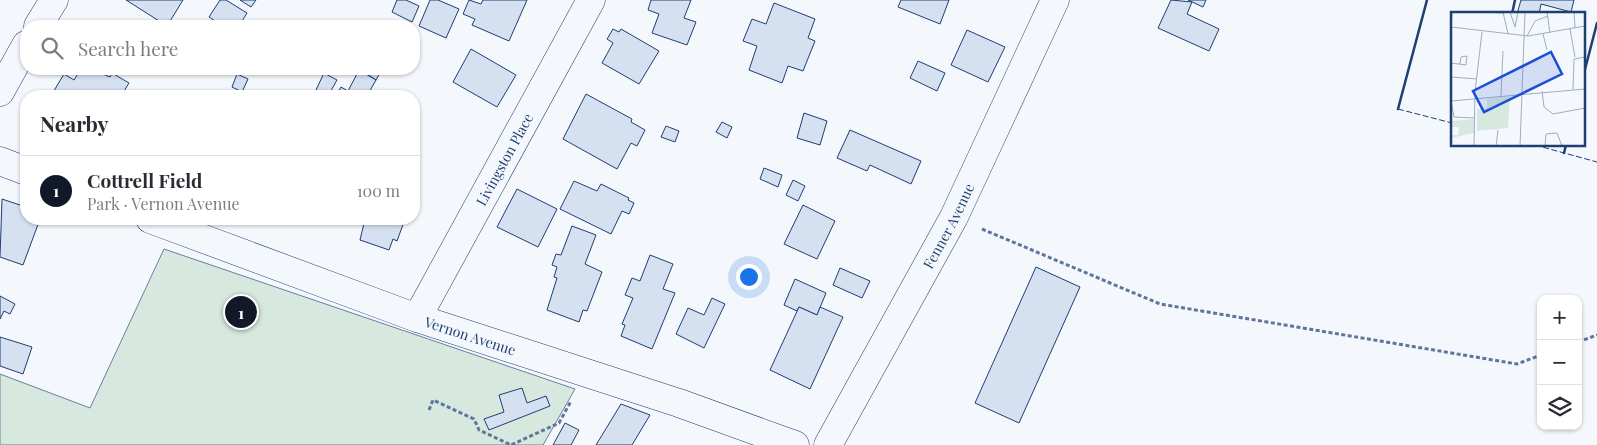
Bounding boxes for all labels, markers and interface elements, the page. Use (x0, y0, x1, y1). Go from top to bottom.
inset map (1451, 12, 1584, 146)
search box (20, 20, 420, 75)
icon: search (38, 34, 66, 62)
text: Search here (78, 35, 178, 61)
text: Nearby (40, 109, 109, 137)
street label: Livingston Place (471, 110, 537, 209)
text: Cottrell Field (87, 167, 202, 193)
text: 1 (53, 180, 59, 201)
text: 100 m (357, 180, 400, 201)
street label: Fenner Avenue (918, 180, 978, 272)
text: Park · Vernon Avenue (87, 193, 240, 214)
your location (736, 264, 762, 290)
pin: 1 (225, 293, 257, 331)
map controls (1537, 295, 1582, 430)
button: + (1537, 295, 1582, 340)
street label: Vernon Avenue (421, 311, 519, 359)
button: − (1537, 340, 1582, 385)
button: layers (1537, 385, 1582, 430)

